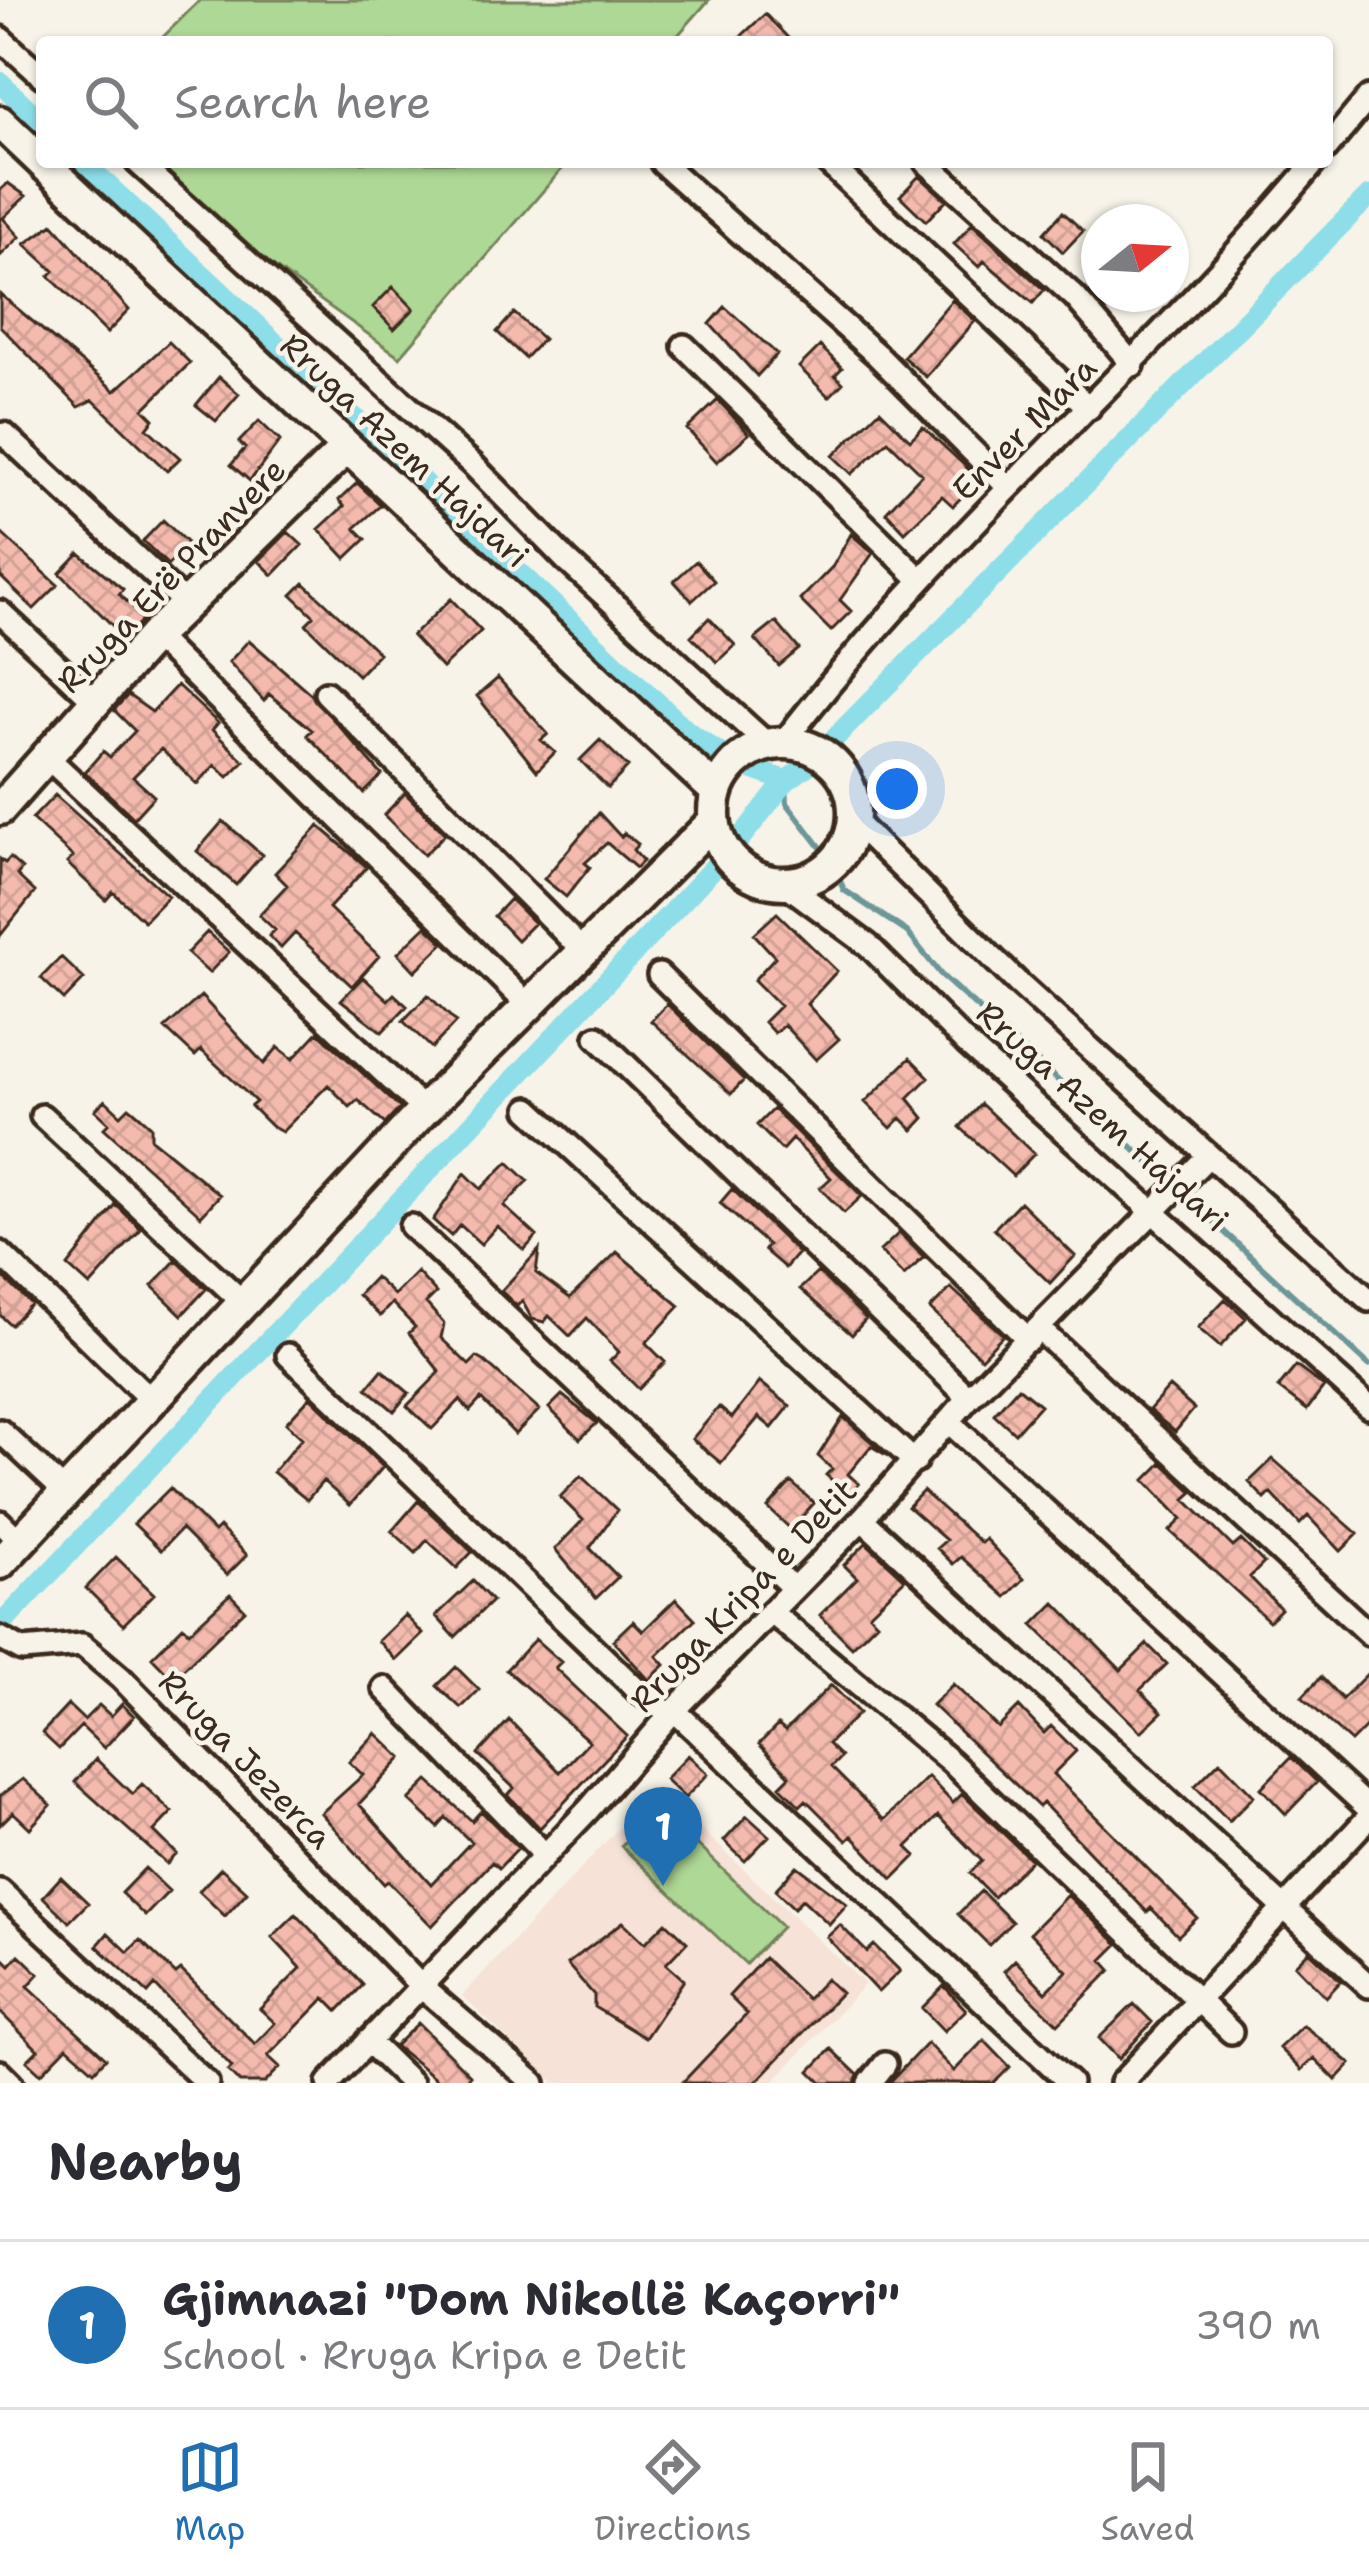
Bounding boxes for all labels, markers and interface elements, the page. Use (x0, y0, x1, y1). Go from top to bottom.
search box (36, 36, 1333, 168)
icon: search (78, 69, 144, 135)
text: Search here (174, 72, 431, 132)
north arrow (1081, 204, 1189, 312)
street label: Rruga Azem Hajdari (270, 323, 539, 578)
street label: Enver Mara (942, 346, 1106, 510)
street label: Rruga Erë Pranvere (47, 448, 296, 703)
your location (867, 759, 927, 819)
street label: Rruga Azem Hajdari (967, 991, 1239, 1242)
street label: Rruga Kripa e Detit (620, 1469, 867, 1722)
street label: Rruga Jezerca (149, 1660, 343, 1859)
pin: 1 (624, 1787, 702, 1886)
text: Nearby (48, 2127, 243, 2195)
text: Gjimnazi "Dom Nikollë Kaçorri" (162, 2269, 900, 2329)
text: 1 (78, 2299, 96, 2351)
text: 390 m (1195, 2299, 1321, 2351)
text: School · Rruga Kripa e Detit (162, 2329, 687, 2381)
tab: Map (175, 2434, 245, 2551)
tab: Directions (594, 2434, 752, 2551)
tab: Saved (1101, 2434, 1194, 2551)

